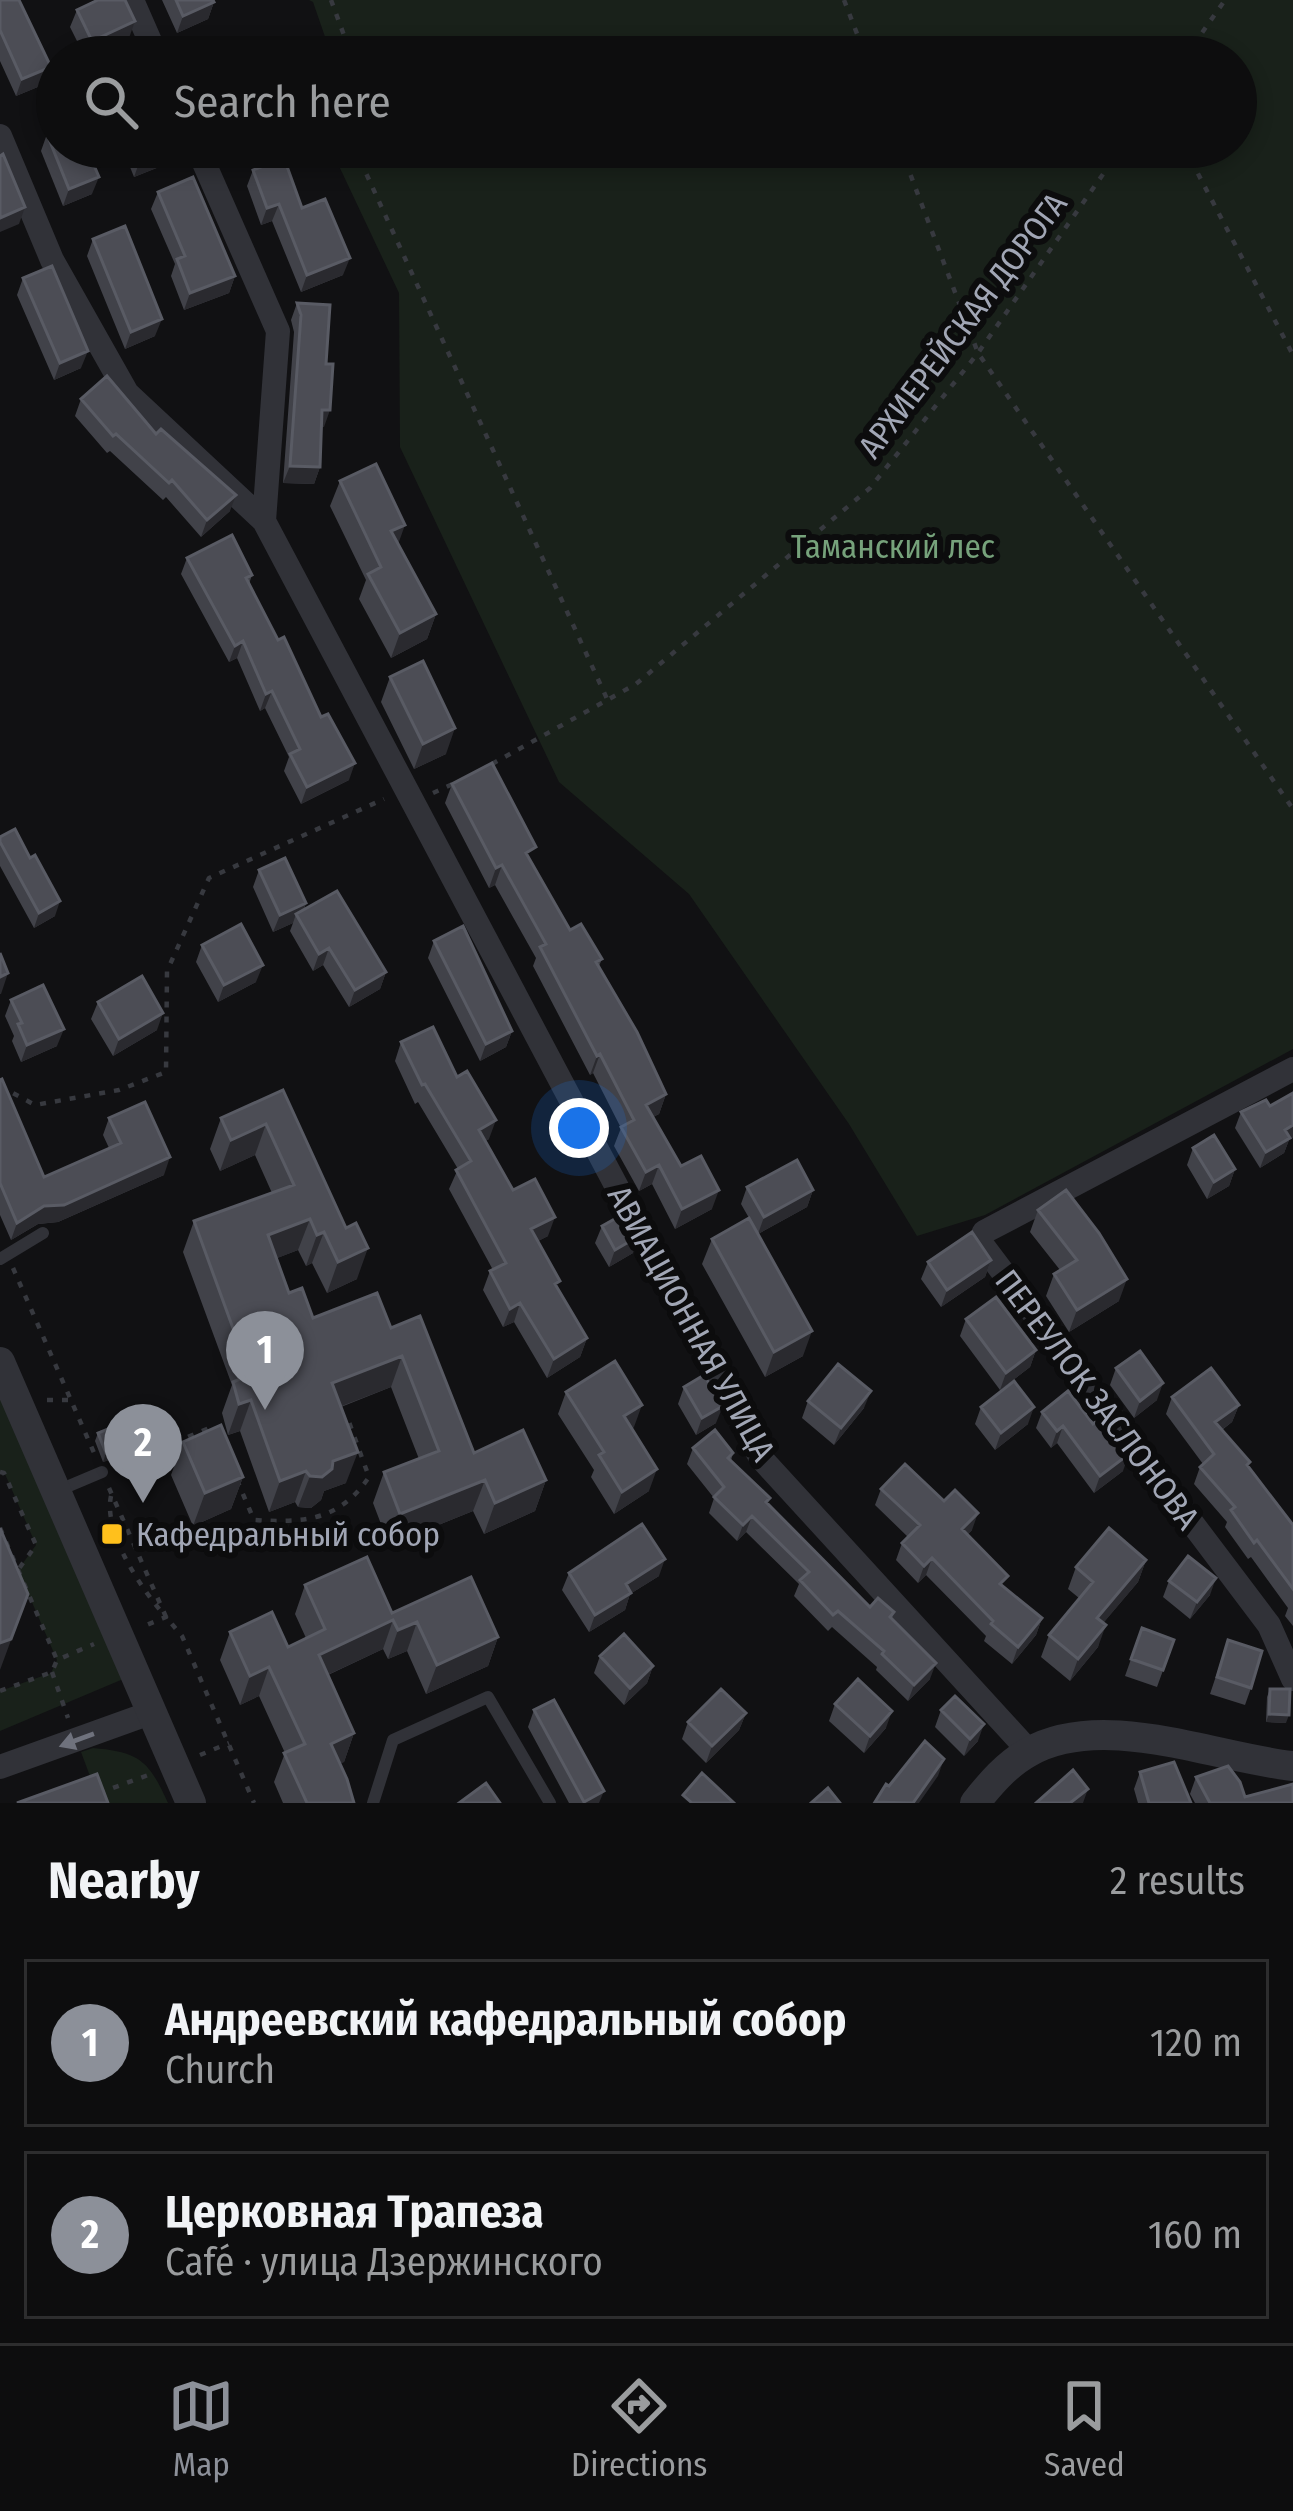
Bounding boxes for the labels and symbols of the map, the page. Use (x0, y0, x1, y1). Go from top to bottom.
street label: АРХИЕРЕЙСКАЯ ДОРОГА (850, 185, 1076, 466)
park label: Таманский лес (791, 527, 995, 567)
your location (549, 1098, 609, 1158)
street label: АВИАЦИОННАЯ УЛИЦА (599, 1179, 784, 1469)
street label: ПЕРЕУЛОК ЗАСЛОНОВА (987, 1262, 1208, 1538)
pin: 1 (226, 1311, 304, 1410)
pin: 2 (104, 1404, 182, 1503)
place label: Кафедральный собор (136, 1515, 440, 1555)
marker: Кафедральный собор (99, 1521, 125, 1547)
one-way arrow (58, 1732, 94, 1750)

